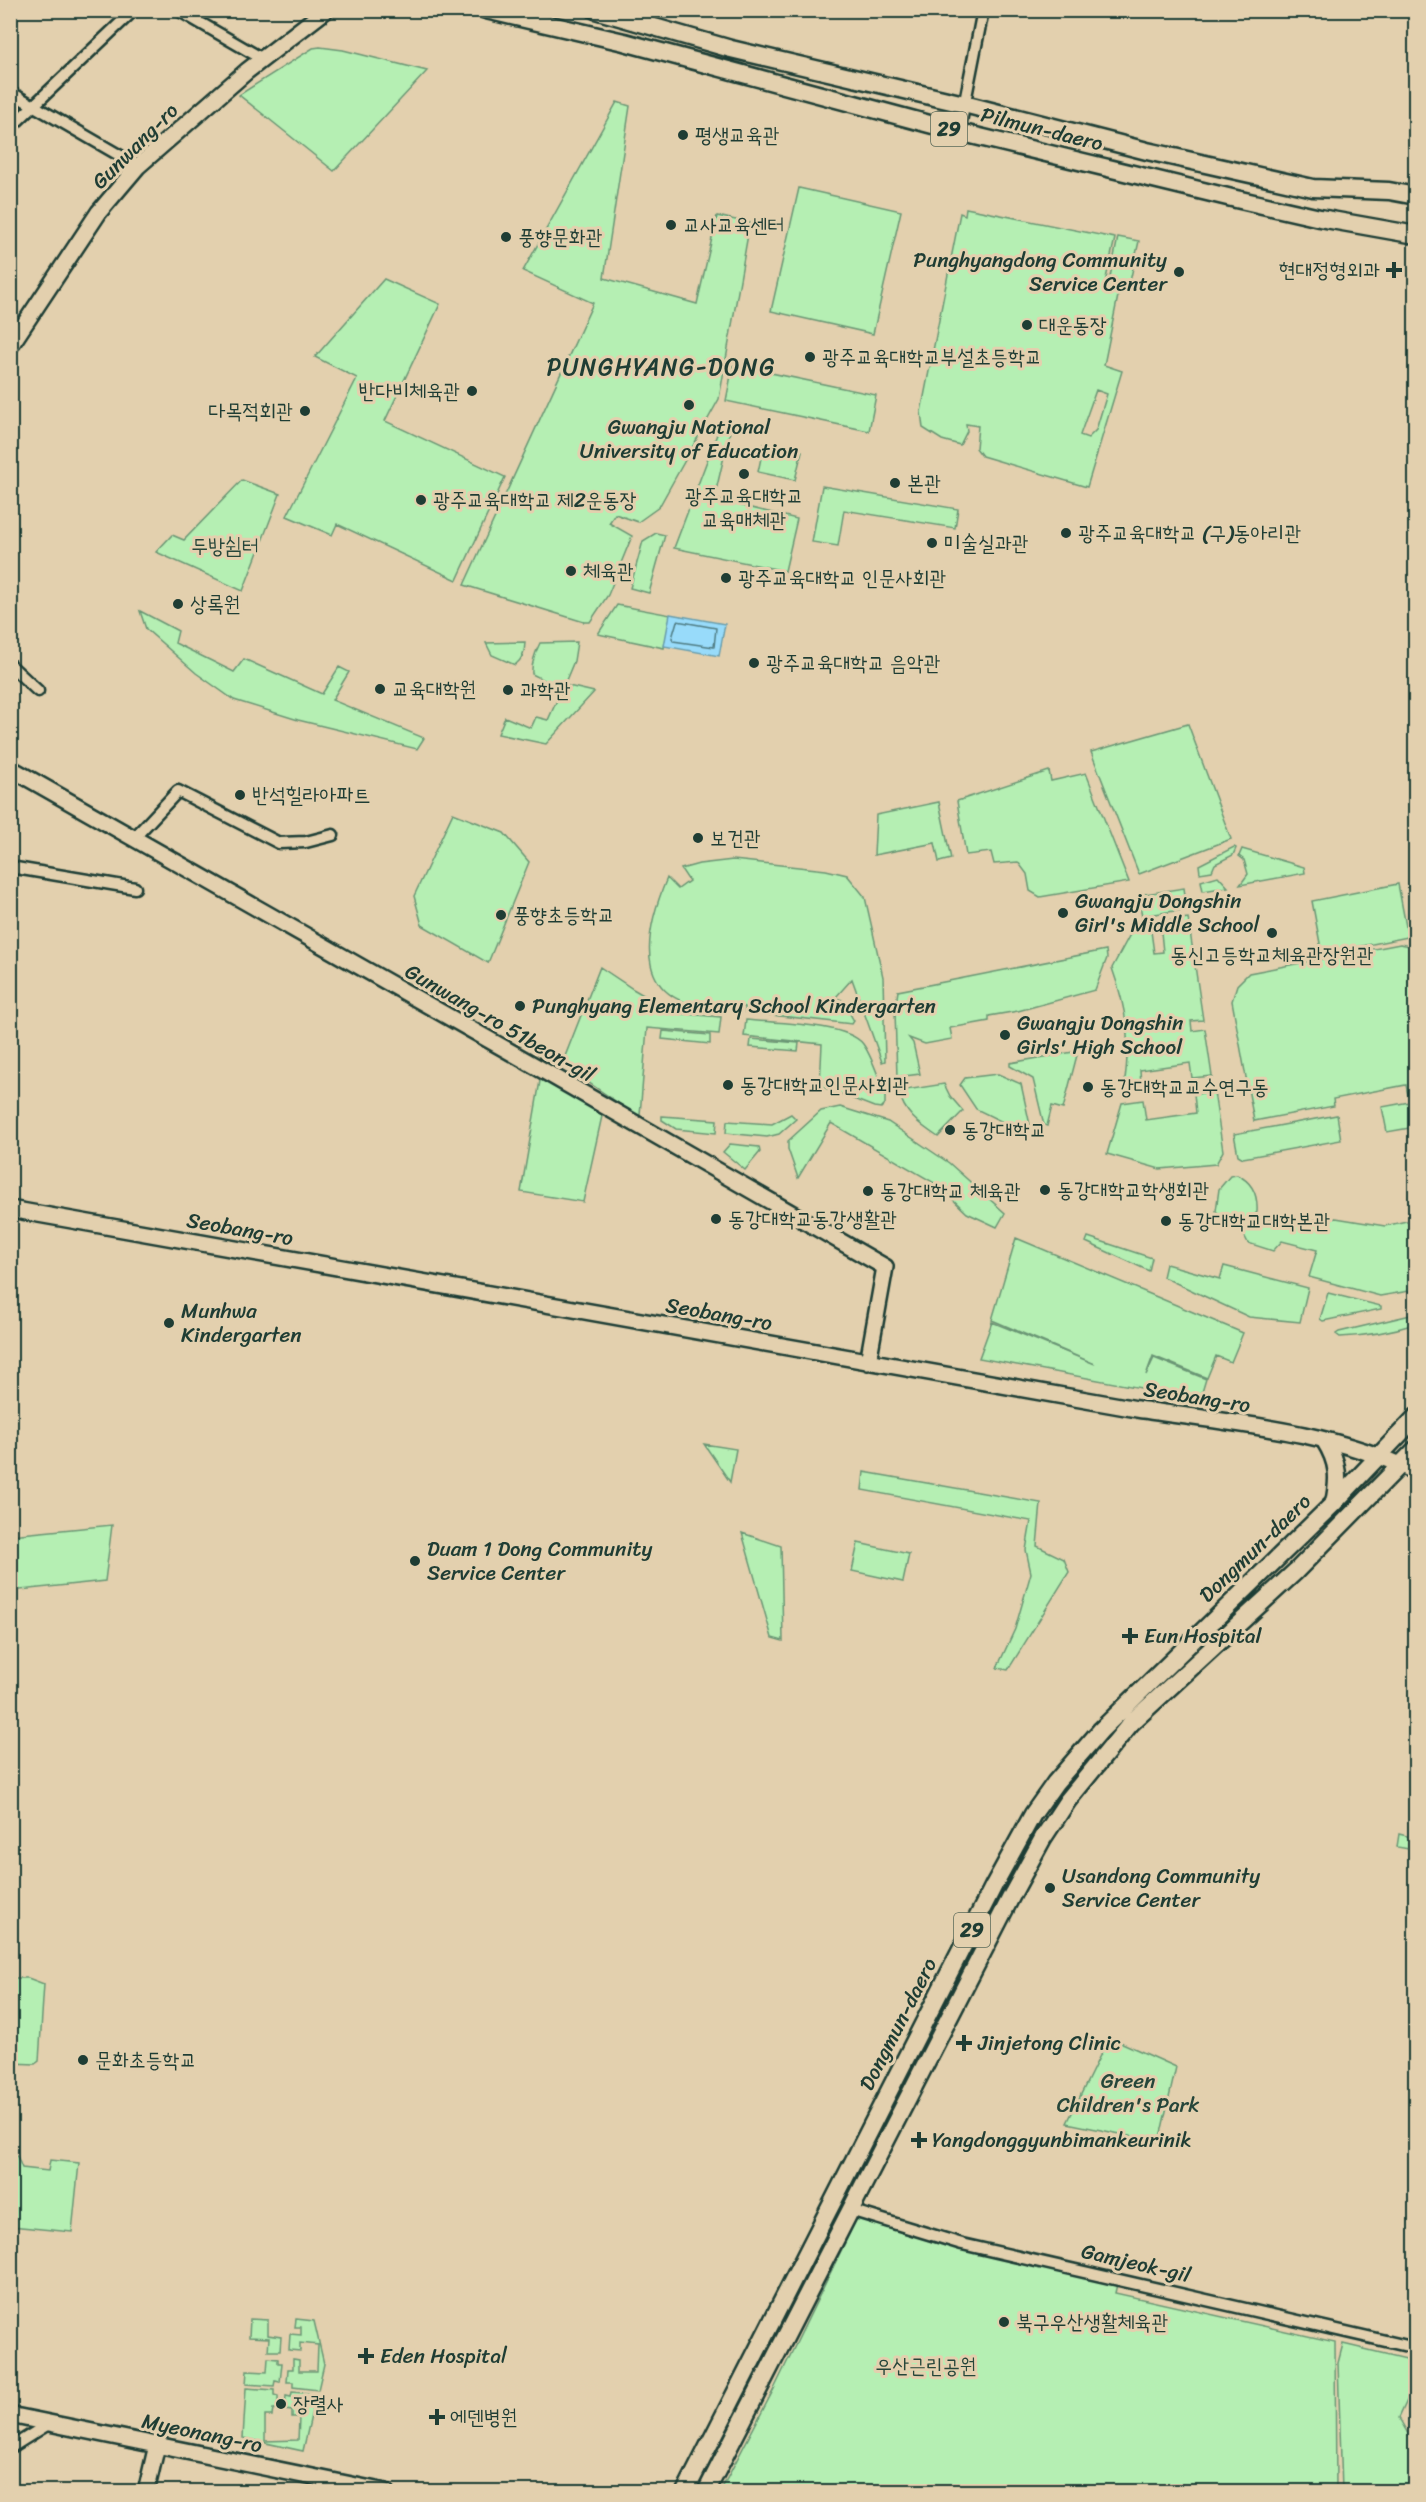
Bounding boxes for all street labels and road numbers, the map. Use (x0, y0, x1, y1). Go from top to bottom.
street label: Gunwang-ro (82, 93, 188, 199)
street label: Pilmun-daero (977, 95, 1107, 163)
road number: 29 (931, 112, 967, 146)
street label: Gunwang-ro 51beon-gil (397, 953, 603, 1094)
street label: Seobang-ro (184, 1201, 297, 1257)
street label: Seobang-ro (663, 1286, 776, 1342)
street label: Seobang-ro (1141, 1370, 1253, 1424)
street label: Dongmun-daero (1190, 1484, 1321, 1612)
road number: 29 (954, 1913, 990, 1947)
street label: Dongmun-daero (848, 1950, 948, 2097)
street label: Gamjeok-gil (1078, 2232, 1195, 2294)
street label: Myeonang-ro (138, 2402, 266, 2464)

